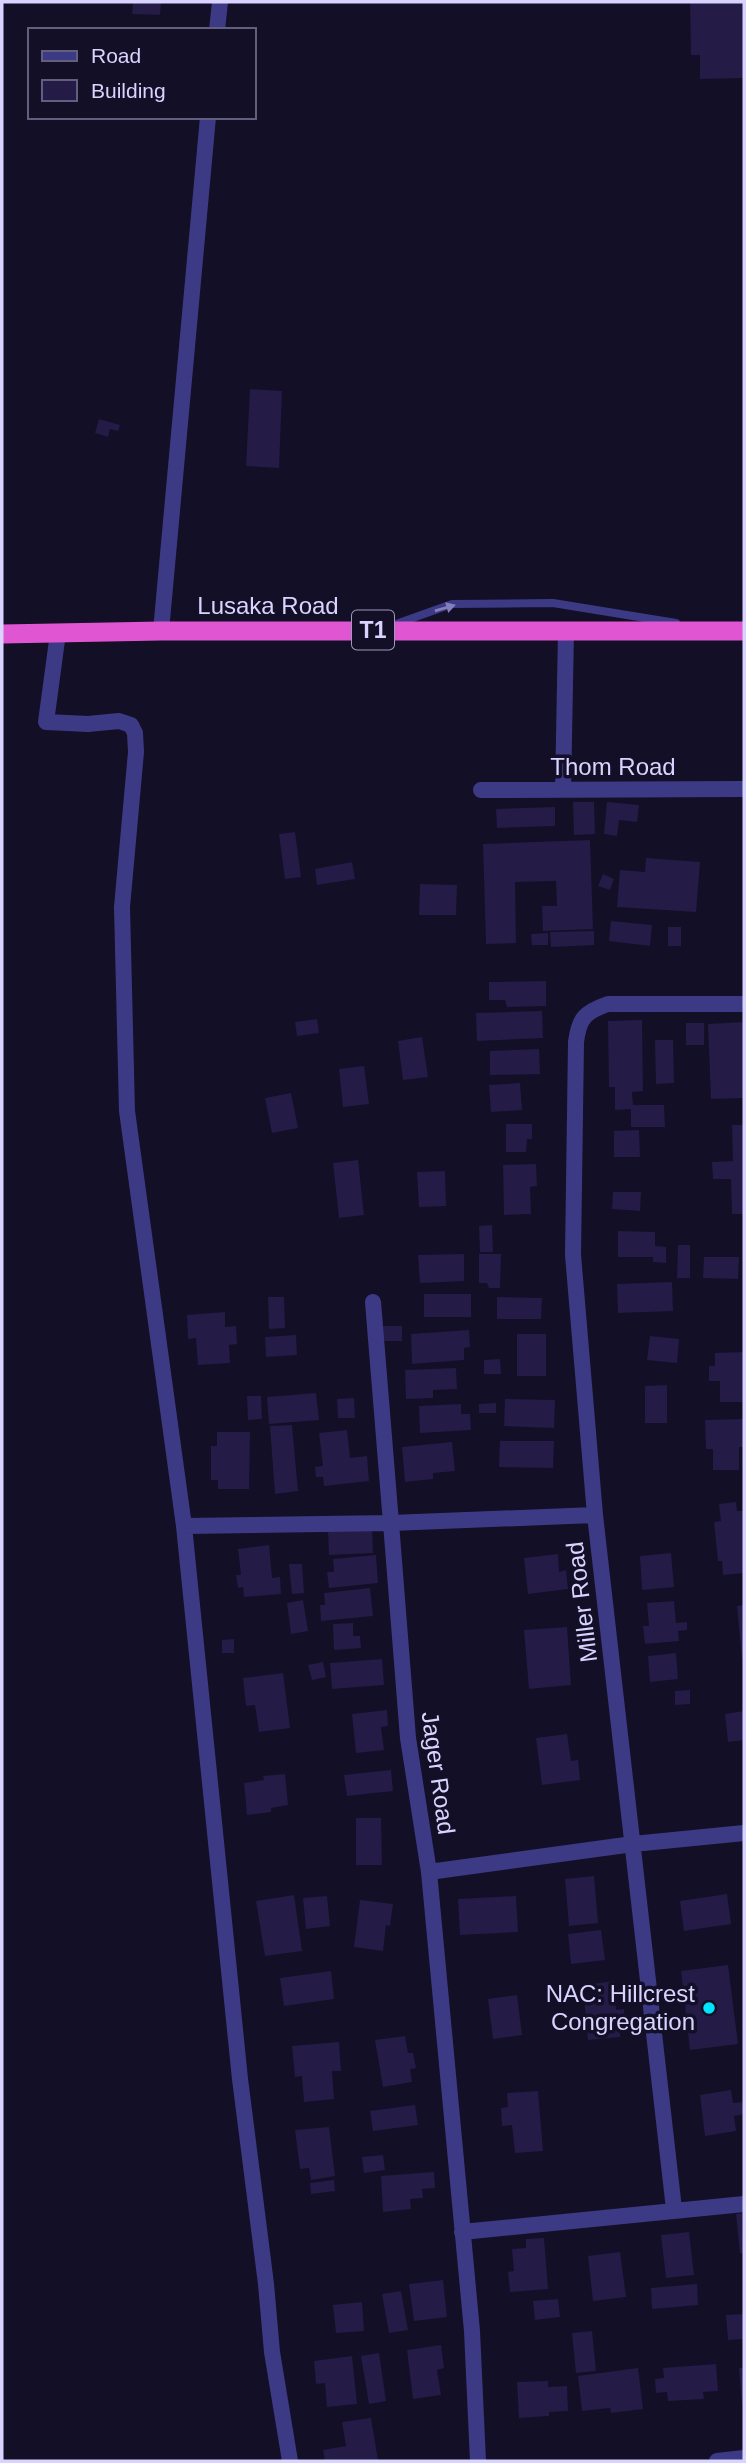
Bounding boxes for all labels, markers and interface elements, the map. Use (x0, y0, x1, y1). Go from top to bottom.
legend (28, 28, 256, 119)
text: Road (91, 44, 141, 67)
text: Building (91, 79, 166, 102)
street label: Lusaka Road (197, 592, 339, 619)
one-way arrow (434, 602, 455, 612)
road number: T1 (352, 610, 394, 650)
street label: Thom Road (550, 753, 676, 780)
street label: Miller Road (561, 1540, 602, 1664)
street label: Jager Road (416, 1710, 460, 1836)
place label: NAC: Hillcrest Congregation (546, 1980, 695, 2035)
marker: NAC: Hillcrest Congregation (701, 2000, 717, 2016)

